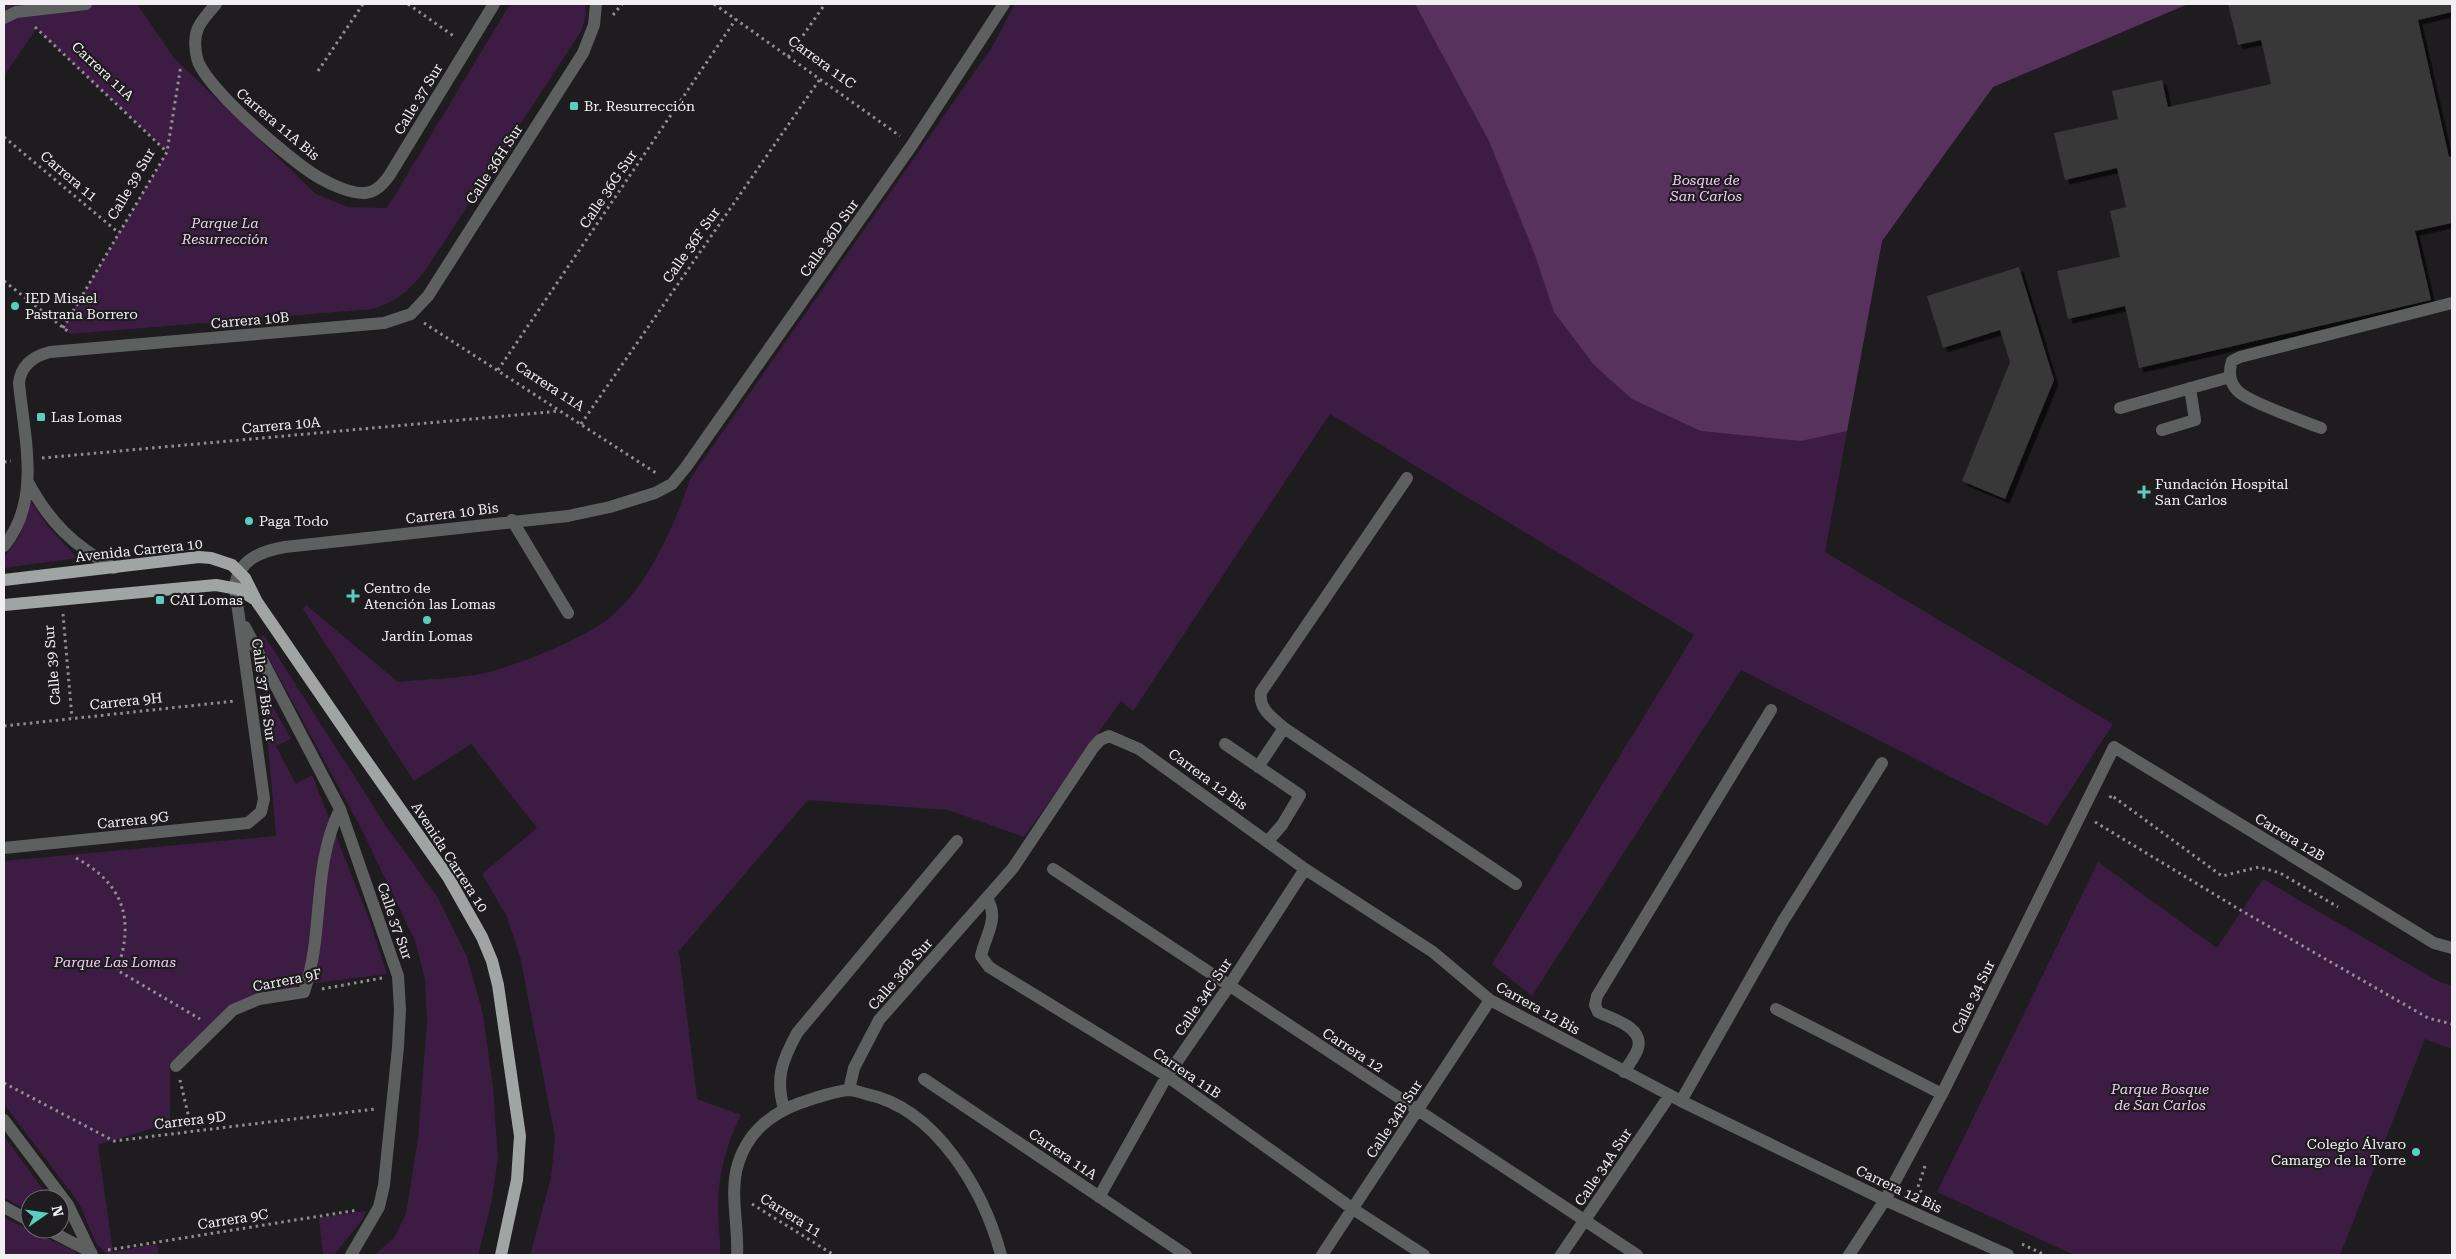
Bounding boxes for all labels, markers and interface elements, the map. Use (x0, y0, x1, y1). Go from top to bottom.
street label: Carrera 11C (785, 32, 859, 92)
street label: Carrera 11A (69, 38, 137, 104)
street label: Calle 37 Sur (391, 60, 446, 137)
street label: Carrera 11A Bis (233, 85, 323, 163)
place label: Br. Resurrección (584, 98, 695, 114)
marker: Br. Resurrección (568, 100, 580, 112)
street label: Calle 36H Sur (462, 121, 526, 207)
street label: Calle 39 Sur (104, 145, 158, 223)
street label: Calle 36G Sur (576, 147, 640, 231)
street label: Carrera 11 (37, 148, 101, 204)
park label: Bosque de San Carlos (1669, 172, 1742, 204)
street label: Calle 36D Sur (796, 196, 862, 280)
street label: Calle 36F Sur (659, 204, 723, 286)
park label: Parque La Resurrección (181, 215, 268, 247)
place label: IED Misael Pastrana Borrero (25, 290, 138, 322)
marker: IED Misael Pastrana Borrero (9, 300, 21, 312)
street label: Carrera 10B (210, 309, 290, 331)
street label: Carrera 11A (513, 358, 588, 414)
place label: Las Lomas (51, 409, 122, 425)
marker: Las Lomas (35, 411, 47, 423)
street label: Carrera 10A (241, 414, 321, 436)
place label: Fundación Hospital San Carlos (2155, 476, 2289, 508)
marker: Fundación Hospital San Carlos (2137, 485, 2151, 499)
street label: Carrera 10 Bis (405, 499, 500, 527)
place label: Paga Todo (259, 513, 329, 529)
marker: Paga Todo (243, 515, 255, 527)
street label: Avenida Carrera 10 (75, 535, 203, 565)
place label: Centro de Atención las Lomas (364, 580, 496, 612)
marker: Centro de Atención las Lomas (346, 589, 360, 603)
place label: CAI Lomas (170, 592, 243, 608)
marker: CAI Lomas (154, 594, 166, 606)
marker: Jardín Lomas (421, 614, 433, 626)
street label: Calle 39 Sur (41, 624, 63, 706)
place label: Jardín Lomas (381, 628, 473, 644)
street label: Calle 37 Bis Sur (249, 637, 279, 743)
street label: Carrera 9H (89, 689, 163, 713)
street label: Carrera 12 Bis (1166, 745, 1251, 813)
street label: Avenida Carrera 10 (409, 799, 492, 915)
street label: Carrera 9G (96, 808, 170, 832)
street label: Carrera 12B (2252, 810, 2328, 864)
street label: Calle 37 Sur (374, 881, 416, 962)
street label: Calle 36B Sur (865, 935, 935, 1013)
park label: Parque Las Lomas (53, 954, 176, 970)
street label: Calle 34C Sur (1171, 955, 1235, 1039)
street label: Calle 34 Sur (1948, 957, 1998, 1036)
street label: Carrera 9F (251, 965, 323, 995)
street label: Carrera 12 Bis (1493, 978, 1583, 1038)
street label: Carrera 12 (1320, 1024, 1386, 1076)
street label: Carrera 11B (1150, 1044, 1224, 1102)
street label: Calle 34B Sur (1363, 1077, 1425, 1161)
park label: Parque Bosque de San Carlos (2110, 1081, 2209, 1113)
street label: Carrera 9D (153, 1108, 227, 1132)
street label: Carrera 11A (1026, 1125, 1100, 1183)
street label: Calle 34A Sur (1571, 1125, 1635, 1209)
place label: Colegio Álvaro Camargo de la Torre (2271, 1136, 2406, 1168)
marker: Colegio Álvaro Camargo de la Torre (2410, 1146, 2422, 1158)
street label: Carrera 12 Bis (1853, 1162, 1945, 1216)
north arrow (20, 1189, 70, 1239)
street label: Carrera 11 (757, 1190, 825, 1240)
text: N (49, 1204, 67, 1218)
street label: Carrera 9C (197, 1206, 269, 1232)

